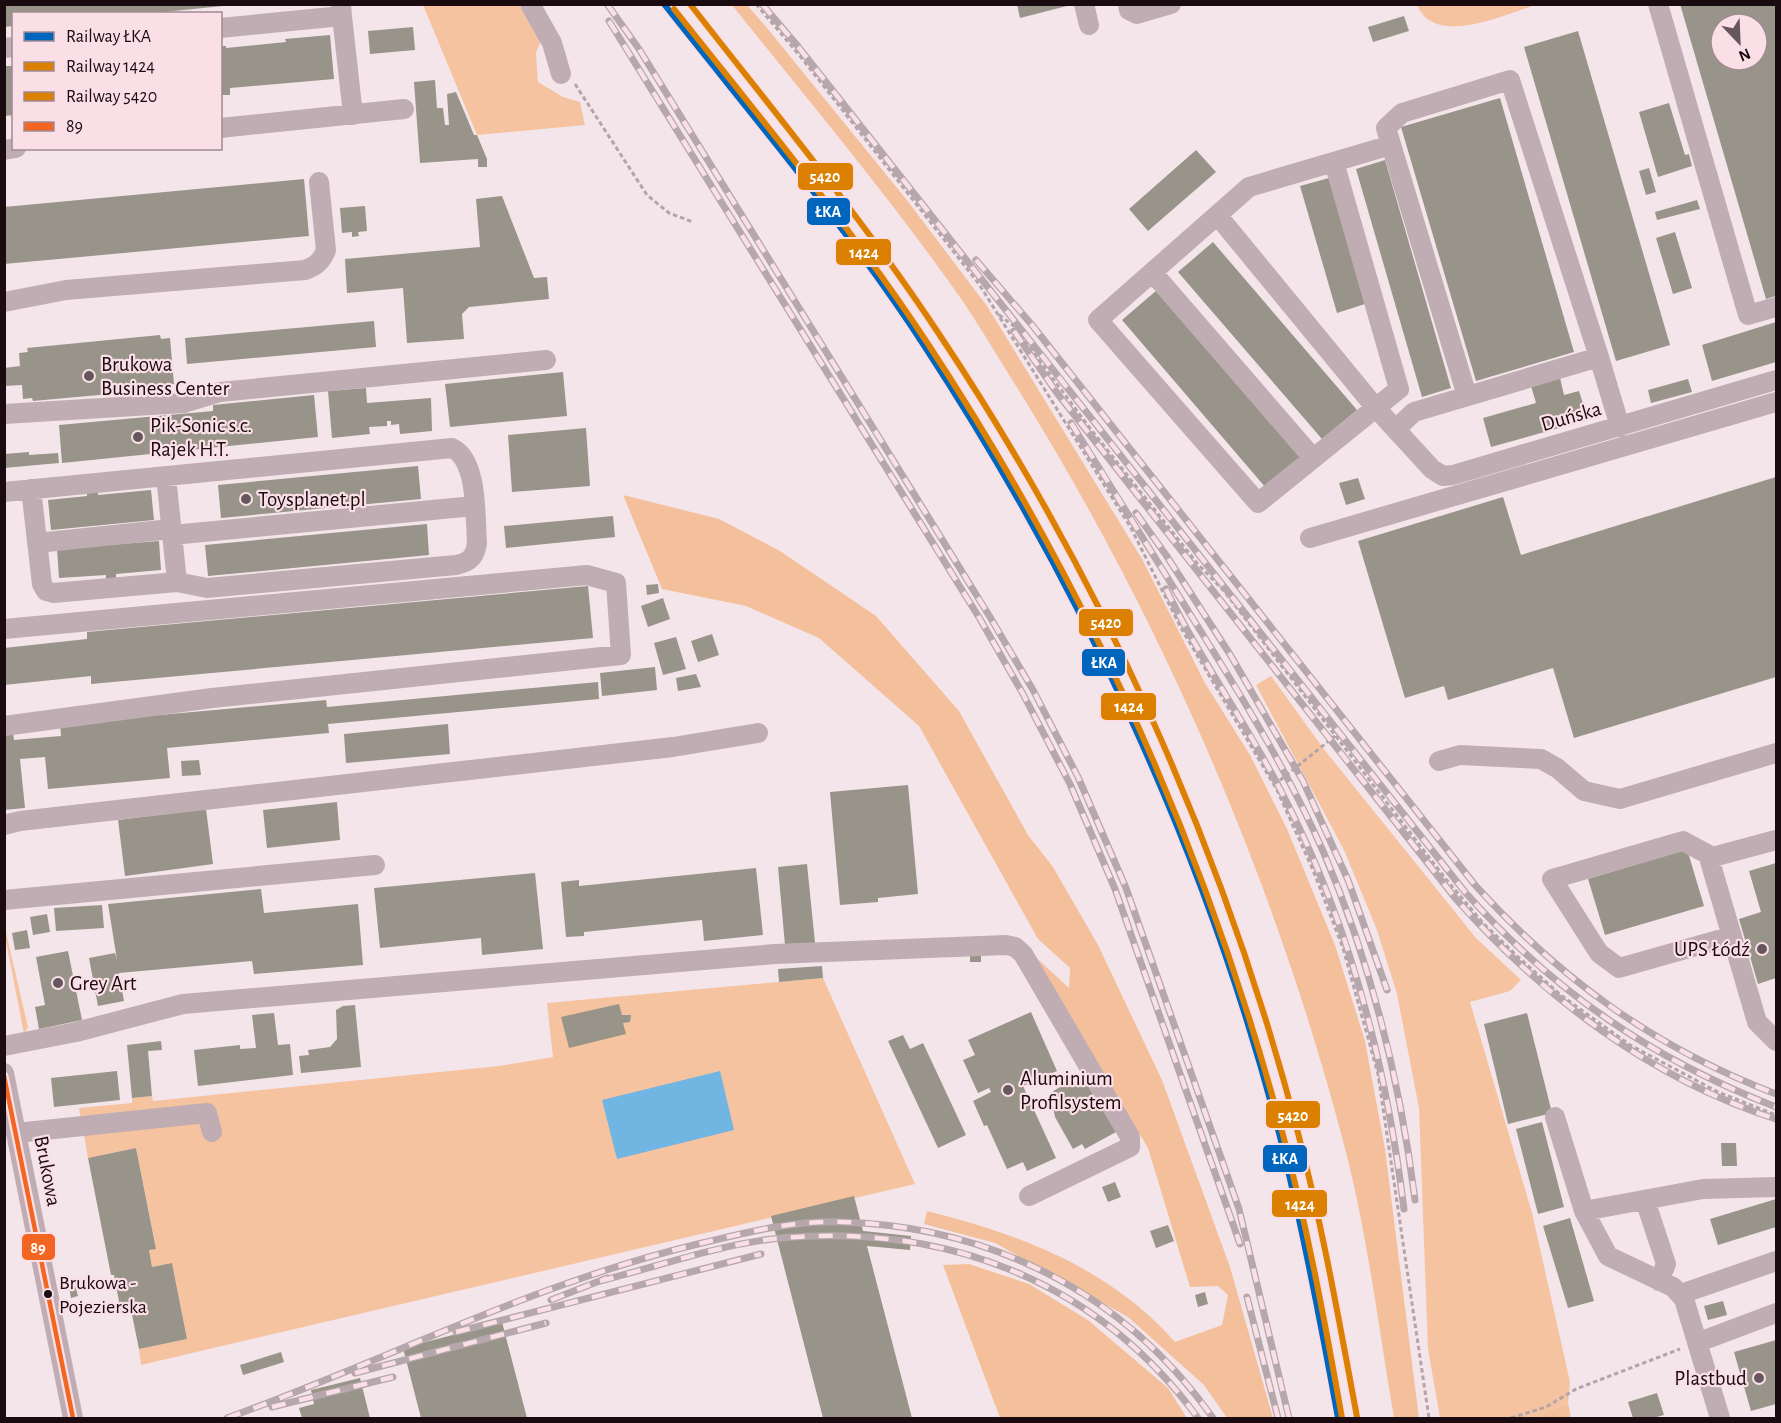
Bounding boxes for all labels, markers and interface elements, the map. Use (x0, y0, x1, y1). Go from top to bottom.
legend (12, 12, 222, 150)
north arrow (1709, 12, 1769, 72)
text: Railway ŁKA (66, 28, 152, 46)
text: N (1736, 45, 1753, 64)
text: Railway 1424 (66, 58, 155, 76)
text: Railway 5420 (66, 88, 157, 106)
text: 89 (66, 118, 83, 136)
line badge: 5420 (797, 162, 854, 191)
text: 5420 (810, 169, 840, 185)
line badge: ŁKA (806, 197, 851, 226)
text: ŁKA (814, 204, 841, 220)
line badge: 1424 (835, 238, 892, 266)
text: 1424 (849, 245, 879, 261)
place label: Brukowa Business Center (101, 354, 229, 399)
marker: Brukowa Business Center (82, 369, 96, 383)
street label: Duńska (1539, 398, 1604, 435)
place label: Pik-Sonic s.c. Rajek H.T. (150, 415, 252, 460)
marker: Pik-Sonic s.c. Rajek H.T. (131, 430, 145, 444)
place label: Toysplanet.pl (258, 489, 366, 510)
marker: Toysplanet.pl (239, 492, 253, 506)
line badge: 5420 (1078, 608, 1134, 637)
text: 5420 (1091, 615, 1121, 631)
line badge: ŁKA (1081, 648, 1126, 677)
text: ŁKA (1090, 655, 1117, 671)
line badge: 1424 (1100, 692, 1157, 721)
text: 1424 (1114, 699, 1144, 715)
place label: UPS Łódź (1674, 939, 1750, 960)
marker: UPS Łódź (1755, 942, 1769, 956)
place label: Grey Art (70, 973, 137, 994)
marker: Grey Art (51, 976, 65, 990)
place label: Aluminium Profilsystem (1020, 1068, 1122, 1113)
marker: Aluminium Profilsystem (1001, 1083, 1015, 1097)
line badge: 5420 (1265, 1100, 1321, 1129)
text: 5420 (1278, 1108, 1308, 1124)
street label: Brukowa (30, 1134, 65, 1208)
line badge: ŁKA (1262, 1144, 1308, 1173)
text: ŁKA (1271, 1151, 1298, 1167)
line badge: 1424 (1271, 1189, 1328, 1218)
text: 1424 (1285, 1197, 1315, 1213)
line badge: 89 (21, 1233, 56, 1261)
text: 89 (30, 1240, 46, 1256)
place label: Brukowa - Pojezierska (59, 1273, 147, 1317)
marker: Brukowa - Pojezierska (42, 1288, 54, 1300)
place label: Plastbud (1674, 1368, 1747, 1389)
marker: Plastbud (1752, 1371, 1766, 1385)

